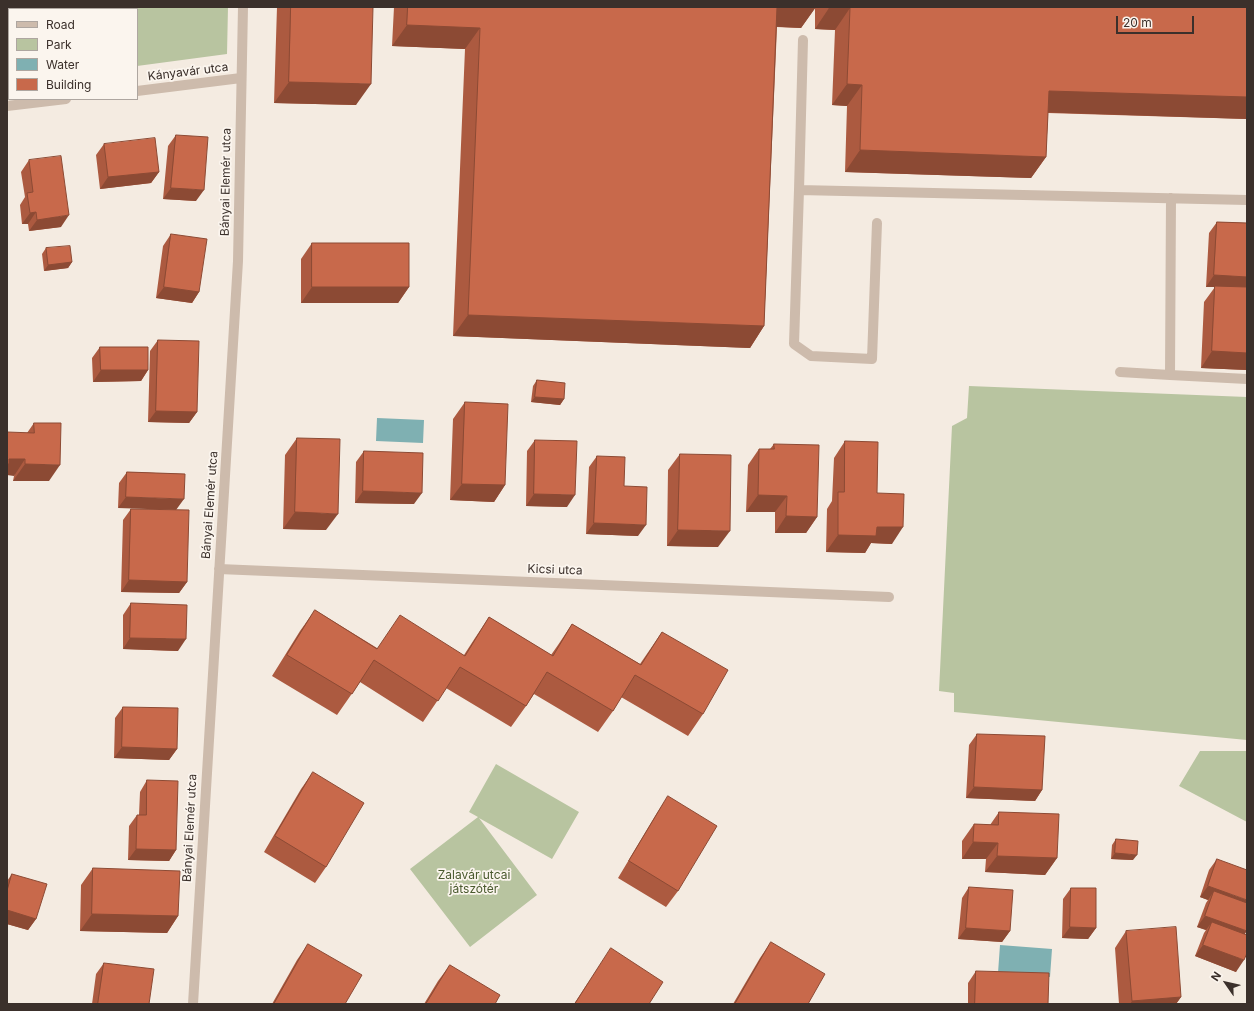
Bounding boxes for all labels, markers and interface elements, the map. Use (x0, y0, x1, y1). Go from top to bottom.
legend (8, 8, 138, 100)
scale bar (1118, 8, 1196, 34)
text: 20 m (1123, 15, 1152, 30)
text: Road (46, 17, 75, 32)
text: Park (46, 37, 72, 52)
text: Water (46, 57, 79, 72)
street label: Kányavár utca (147, 60, 229, 84)
text: Building (46, 77, 91, 92)
street label: Bányai Elemér utca (218, 128, 234, 236)
street label: Bányai Elemér utca (199, 450, 221, 560)
street label: Kicsi utca (527, 562, 583, 578)
street label: Bányai Elemér utca (180, 774, 200, 882)
park label: Zalavár utcai játszótér (438, 868, 510, 896)
north arrow (1206, 963, 1246, 1003)
text: N (1208, 969, 1224, 984)

